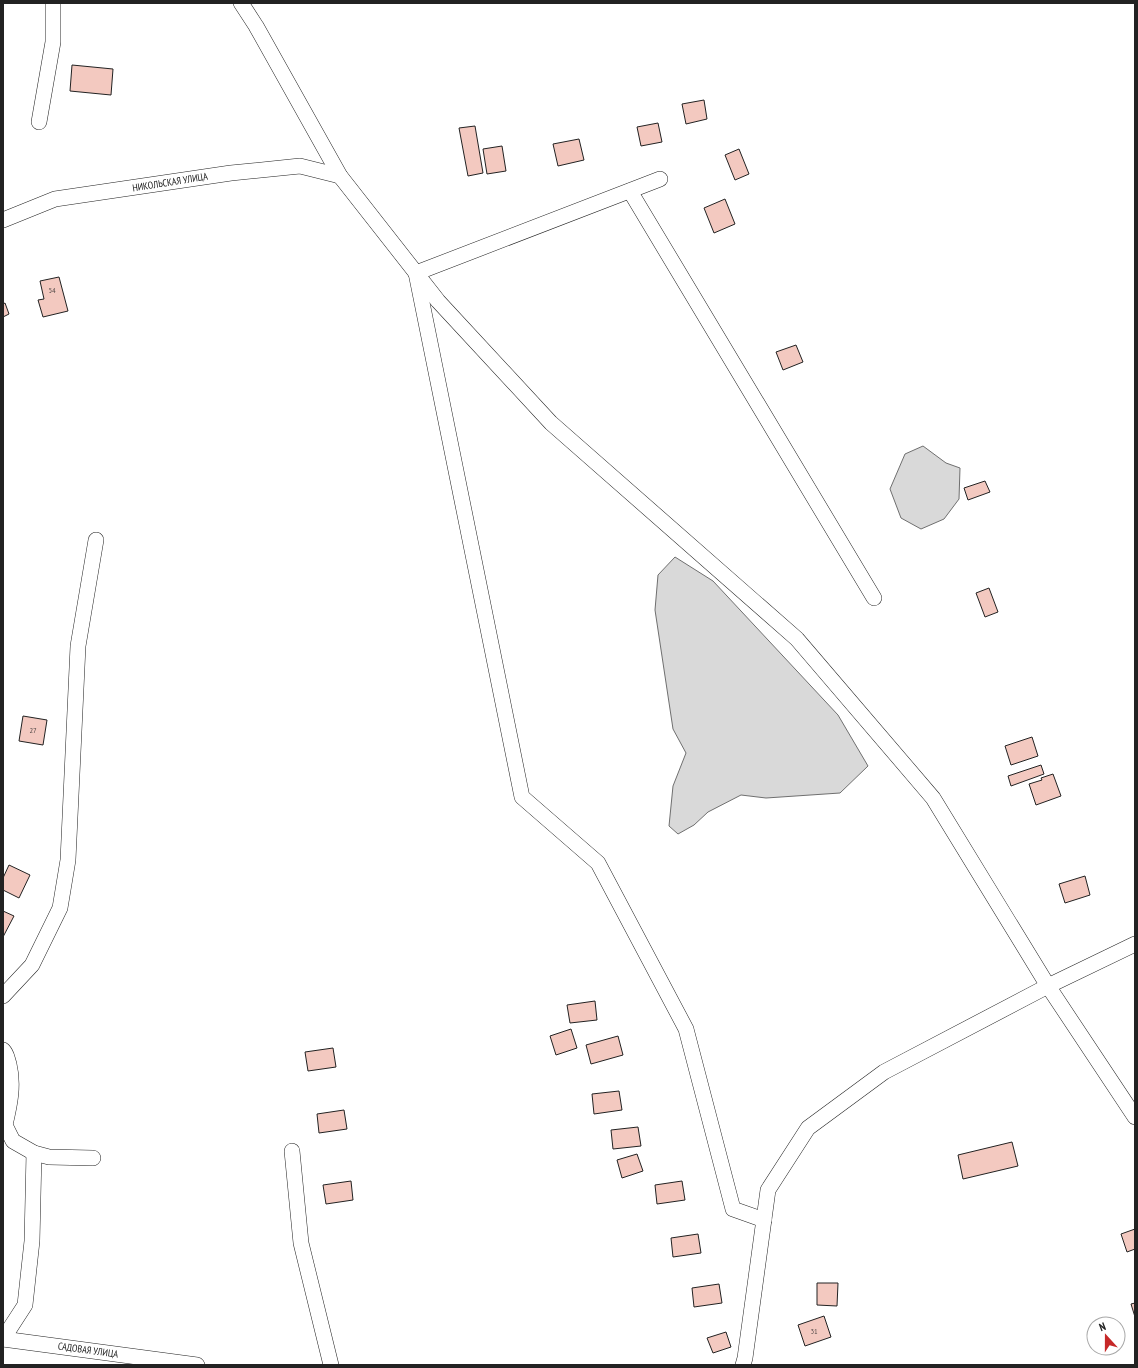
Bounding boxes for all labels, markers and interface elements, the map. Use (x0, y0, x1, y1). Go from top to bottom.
street label: НИКОЛЬСКАЯ УЛИЦА (131, 170, 209, 194)
house number: 54 (48, 285, 56, 295)
house number: 27 (29, 725, 37, 735)
north arrow (1086, 1316, 1126, 1356)
text: N (1097, 1319, 1108, 1334)
house number: 31 (810, 1326, 818, 1336)
street label: САДОВАЯ УЛИЦА (57, 1339, 119, 1361)

